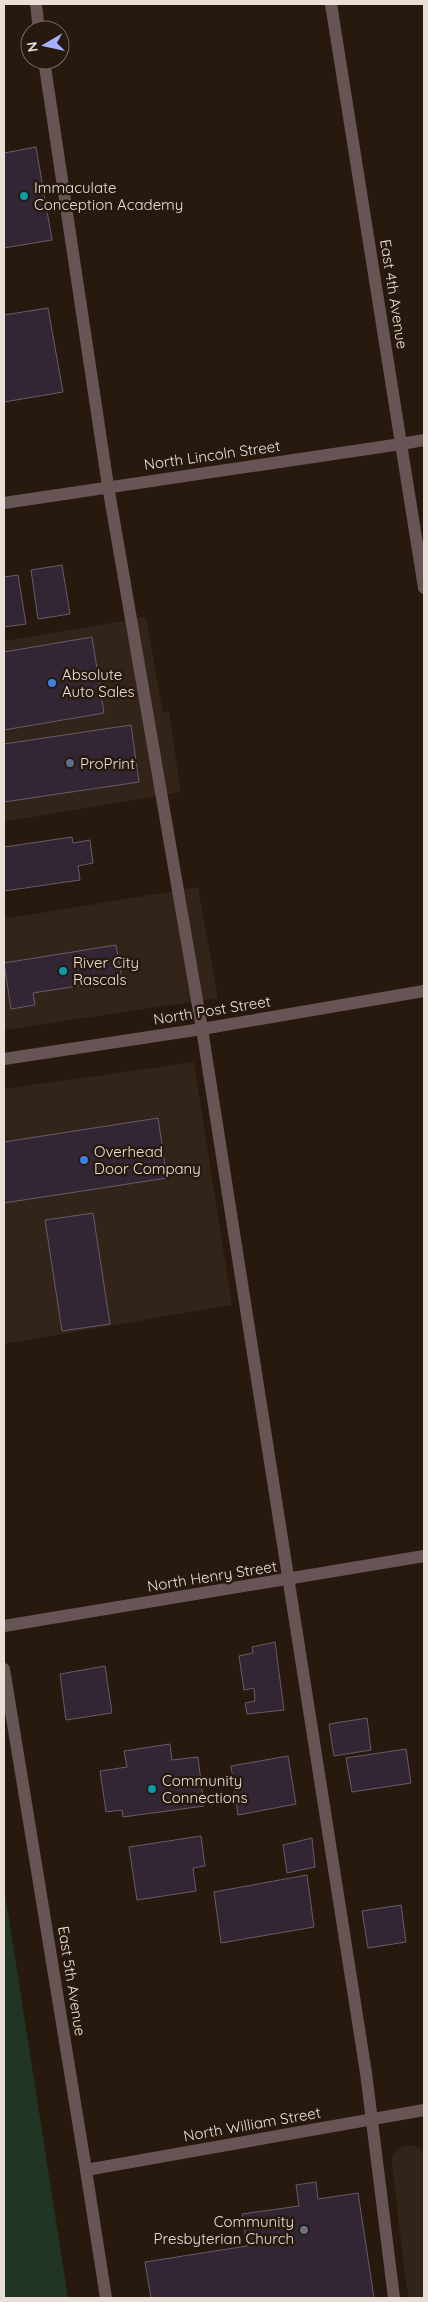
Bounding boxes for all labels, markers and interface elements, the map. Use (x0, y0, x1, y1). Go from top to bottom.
north arrow (20, 20, 70, 70)
text: N (22, 41, 42, 54)
place label: Immaculate Conception Academy (34, 178, 183, 214)
marker: Immaculate Conception Academy (18, 190, 30, 202)
street label: East 4th Avenue (376, 238, 412, 350)
street label: North Lincoln Street (143, 436, 281, 474)
place label: Absolute Auto Sales (62, 665, 135, 701)
marker: Absolute Auto Sales (46, 677, 58, 689)
place label: ProPrint (80, 754, 135, 773)
marker: ProPrint (64, 757, 76, 769)
place label: River City Rascals (73, 953, 139, 989)
marker: River City Rascals (57, 965, 69, 977)
street label: North Post Street (152, 991, 272, 1029)
place label: Overhead Door Company (94, 1142, 201, 1178)
marker: Overhead Door Company (78, 1154, 90, 1166)
street label: North Henry Street (146, 1556, 278, 1596)
place label: Community Connections (162, 1771, 248, 1807)
marker: Community Connections (146, 1783, 158, 1795)
street label: East 5th Avenue (54, 1925, 90, 2037)
street label: North William Street (182, 2103, 322, 2145)
place label: Community Presbyterian Church (154, 2212, 294, 2248)
marker: Community Presbyterian Church (298, 2224, 310, 2236)

